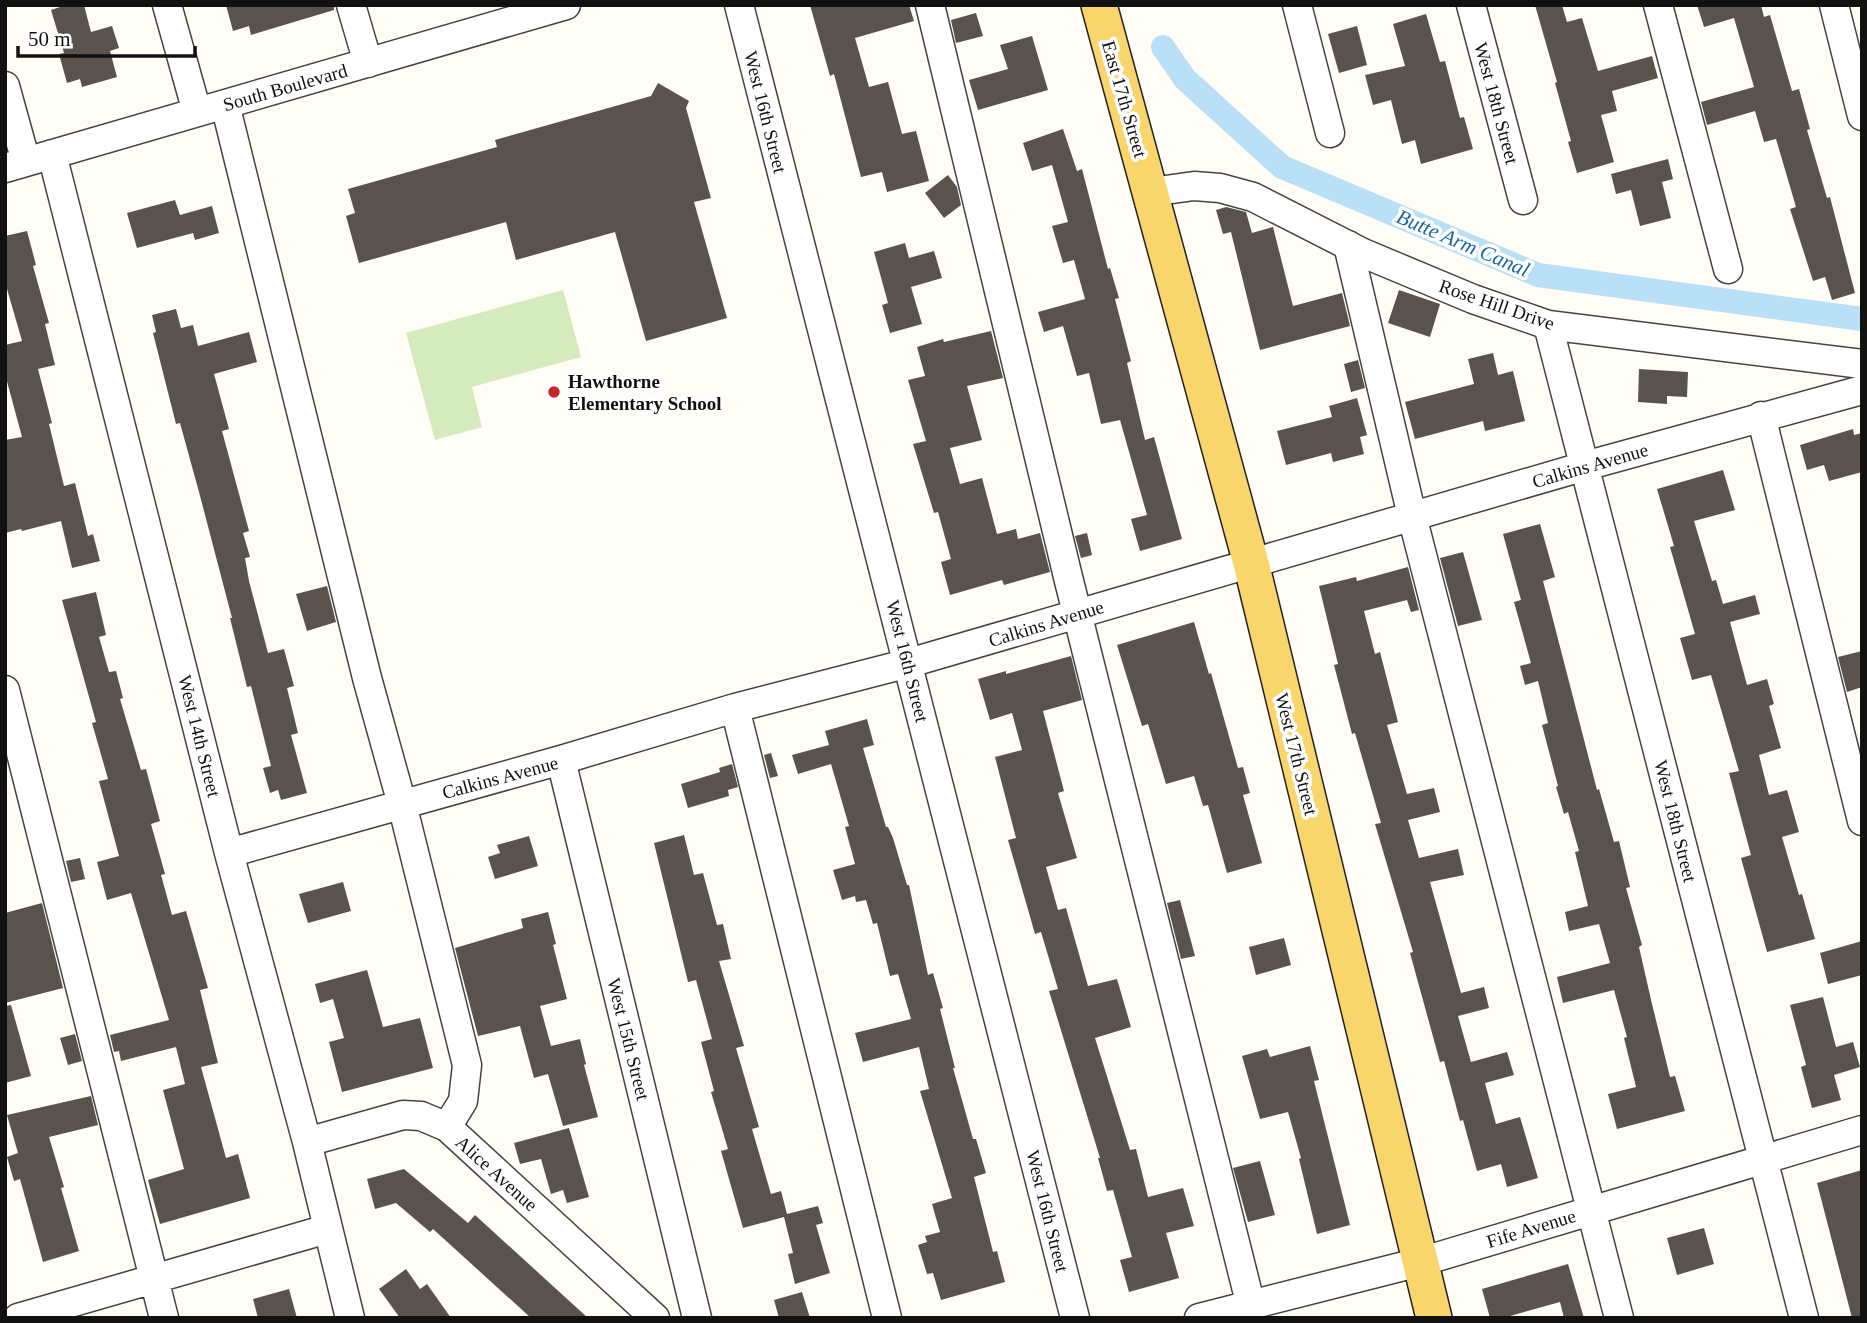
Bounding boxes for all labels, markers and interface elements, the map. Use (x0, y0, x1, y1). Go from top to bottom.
scale bar (18, 14, 194, 58)
text: 50 m (28, 27, 71, 51)
street label: East 17th Street (1098, 38, 1151, 161)
street label: West 18th Street (1470, 40, 1523, 167)
street label: West 16th Street (740, 49, 791, 176)
street label: South Boulevard (221, 60, 350, 115)
water label: Butte Arm Canal (1393, 204, 1533, 282)
street label: Rose Hill Drive (1437, 275, 1557, 334)
place label: Hawthorne Elementary School (568, 371, 722, 414)
marker: Hawthorne Elementary School (546, 384, 562, 400)
street label: Calkins Avenue (1530, 439, 1650, 492)
street label: Calkins Avenue (986, 596, 1106, 651)
street label: West 16th Street (882, 598, 933, 725)
street label: West 14th Street (174, 673, 225, 800)
street label: West 17th Street (1271, 691, 1322, 818)
street label: Calkins Avenue (440, 752, 561, 803)
street label: West 18th Street (1650, 758, 1701, 885)
street label: West 15th Street (603, 976, 654, 1103)
street label: Alice Avenue (452, 1131, 542, 1215)
street label: West 16th Street (1022, 1148, 1073, 1275)
street label: Fife Avenue (1484, 1205, 1578, 1252)

